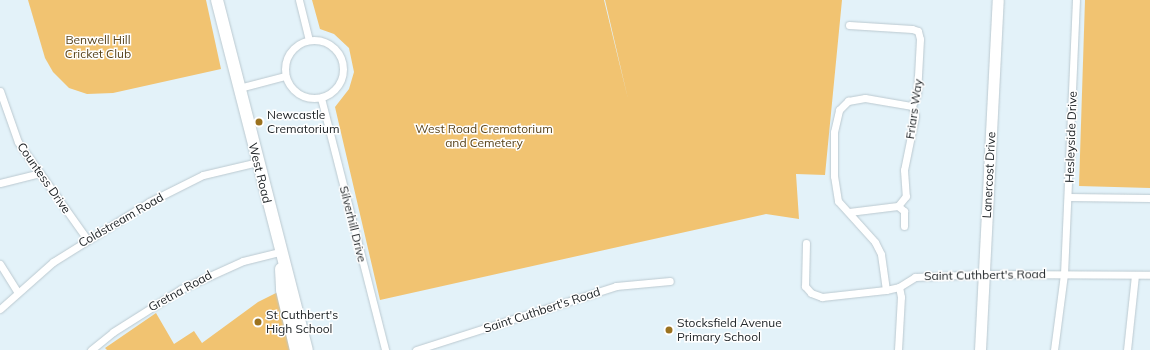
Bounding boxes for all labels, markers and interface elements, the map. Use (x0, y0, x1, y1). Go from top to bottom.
park label: Benwell Hill Cricket Club (65, 33, 131, 61)
street label: Friars Way (903, 78, 925, 140)
street label: Hesleyside Drive (1062, 91, 1080, 183)
place label: Newcastle Crematorium (267, 108, 339, 136)
marker: Newcastle Crematorium (254, 117, 264, 127)
park label: West Road Crematorium and Cemetery (415, 122, 553, 150)
street label: Lanercost Drive (980, 131, 998, 219)
street label: Countess Drive (14, 140, 74, 216)
street label: West Road (246, 141, 274, 205)
street label: Silverhill Drive (337, 184, 369, 264)
street label: Coldstream Road (76, 190, 166, 250)
street label: Saint Cuthbert's Road (924, 267, 1046, 283)
street label: Gretna Road (146, 268, 214, 314)
street label: Saint Cuthbert's Road (482, 284, 602, 336)
place label: St Cuthbert's High School (266, 308, 338, 336)
place label: Stocksfield Avenue Primary School (677, 316, 782, 344)
marker: St Cuthbert's High School (253, 317, 263, 327)
marker: Stocksfield Avenue Primary School (664, 325, 674, 335)

